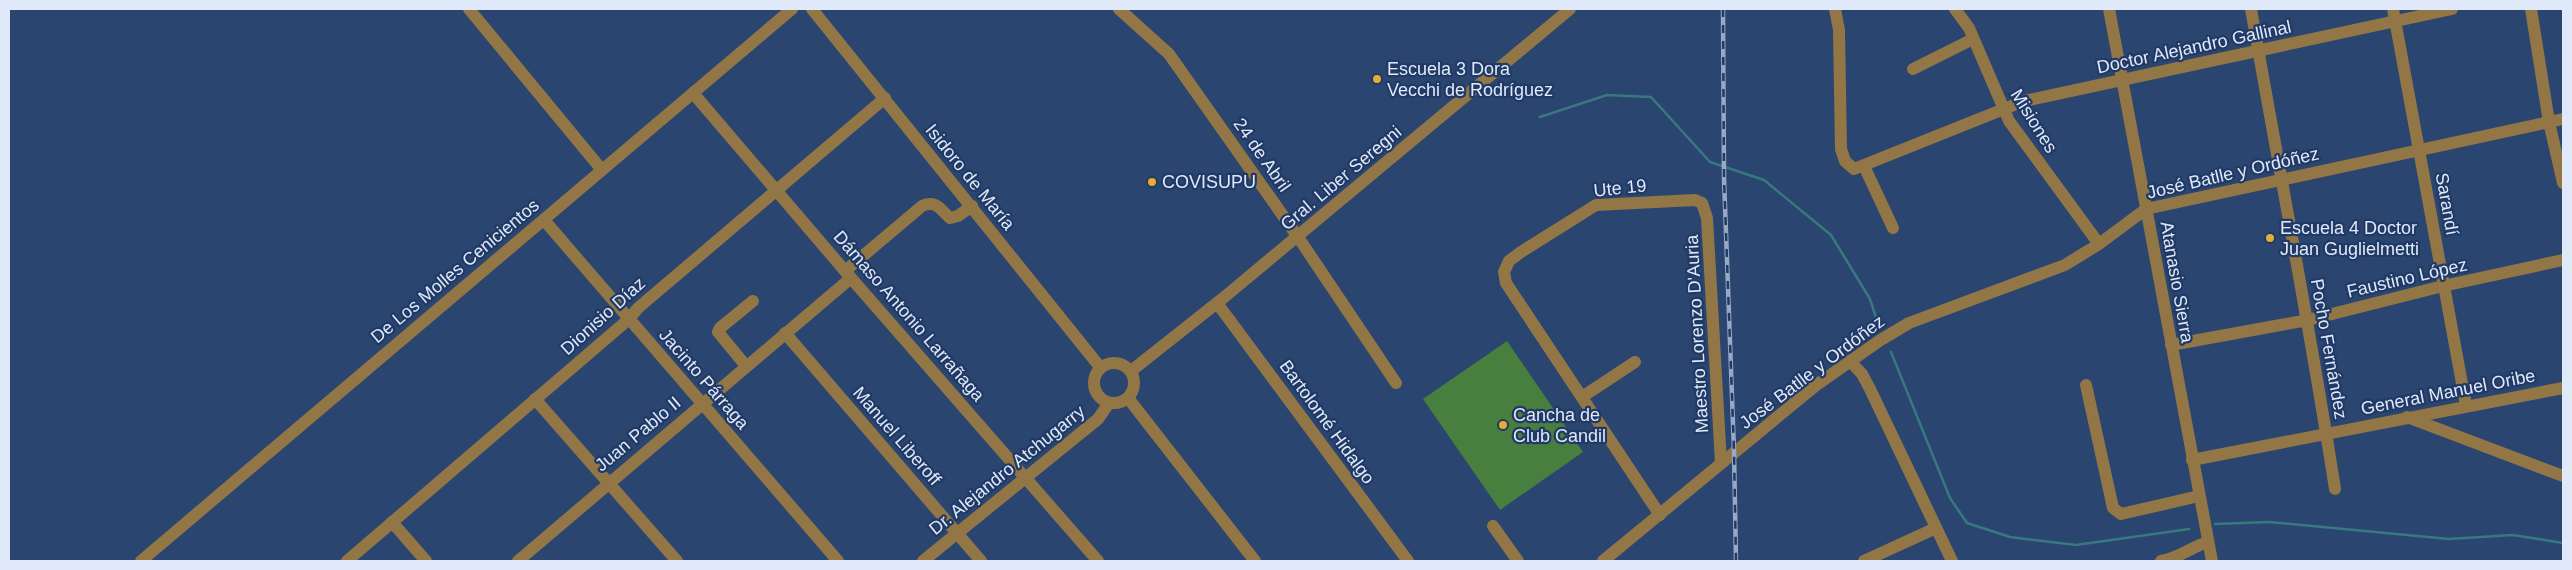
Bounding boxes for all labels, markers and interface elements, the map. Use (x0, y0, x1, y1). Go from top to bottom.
street label: Doctor Alejandro Gallinal (2095, 17, 2293, 77)
place label: Escuela 3 Dora Vecchi de Rodríguez (1387, 59, 1553, 100)
marker: Escuela 3 Dora Vecchi de Rodríguez (1371, 73, 1383, 85)
street label: Misiones (2007, 86, 2061, 156)
street label: 24 de Abril (1229, 114, 1295, 196)
street label: Isidoro de María (921, 120, 1019, 235)
street label: Gral. Liber Seregni (1277, 122, 1405, 234)
street label: José Batlle y Ordóñez (2145, 143, 2321, 203)
street label: Sarandí (2432, 171, 2462, 237)
place label: COVISUPU (1162, 172, 1256, 192)
street label: Ute 19 (1593, 175, 1647, 201)
marker: COVISUPU (1146, 176, 1158, 188)
street label: De Los Molles Cenicientos (367, 195, 543, 347)
place label: Escuela 4 Doctor Juan Guglielmetti (2280, 218, 2419, 259)
street label: Atanasio Sierra (2156, 220, 2198, 345)
street label: Dámaso Antonio Larrañaga (830, 227, 989, 406)
marker: Escuela 4 Doctor Juan Guglielmetti (2264, 232, 2276, 244)
street label: Maestro Lorenzo D'Auria (1682, 233, 1712, 434)
street label: Faustino López (2345, 254, 2469, 302)
street label: Dionisio Díaz (557, 273, 649, 359)
street label: Pocho Fernández (2307, 277, 2351, 421)
street label: José Batlle y Ordóñez (1736, 311, 1888, 433)
street label: Jacinto Párraga (655, 325, 754, 434)
street label: Bartolomé Hidalgo (1275, 356, 1379, 488)
street label: General Manuel Oribe (2359, 365, 2537, 419)
street label: Manuel Liberoff (849, 383, 946, 490)
street label: Juan Pablo II (591, 393, 685, 475)
street label: Dr. Alejandro Atchugarry (925, 401, 1089, 539)
place label: Cancha de Club Candil (1513, 405, 1606, 446)
marker: Cancha de Club Candil (1497, 419, 1509, 431)

